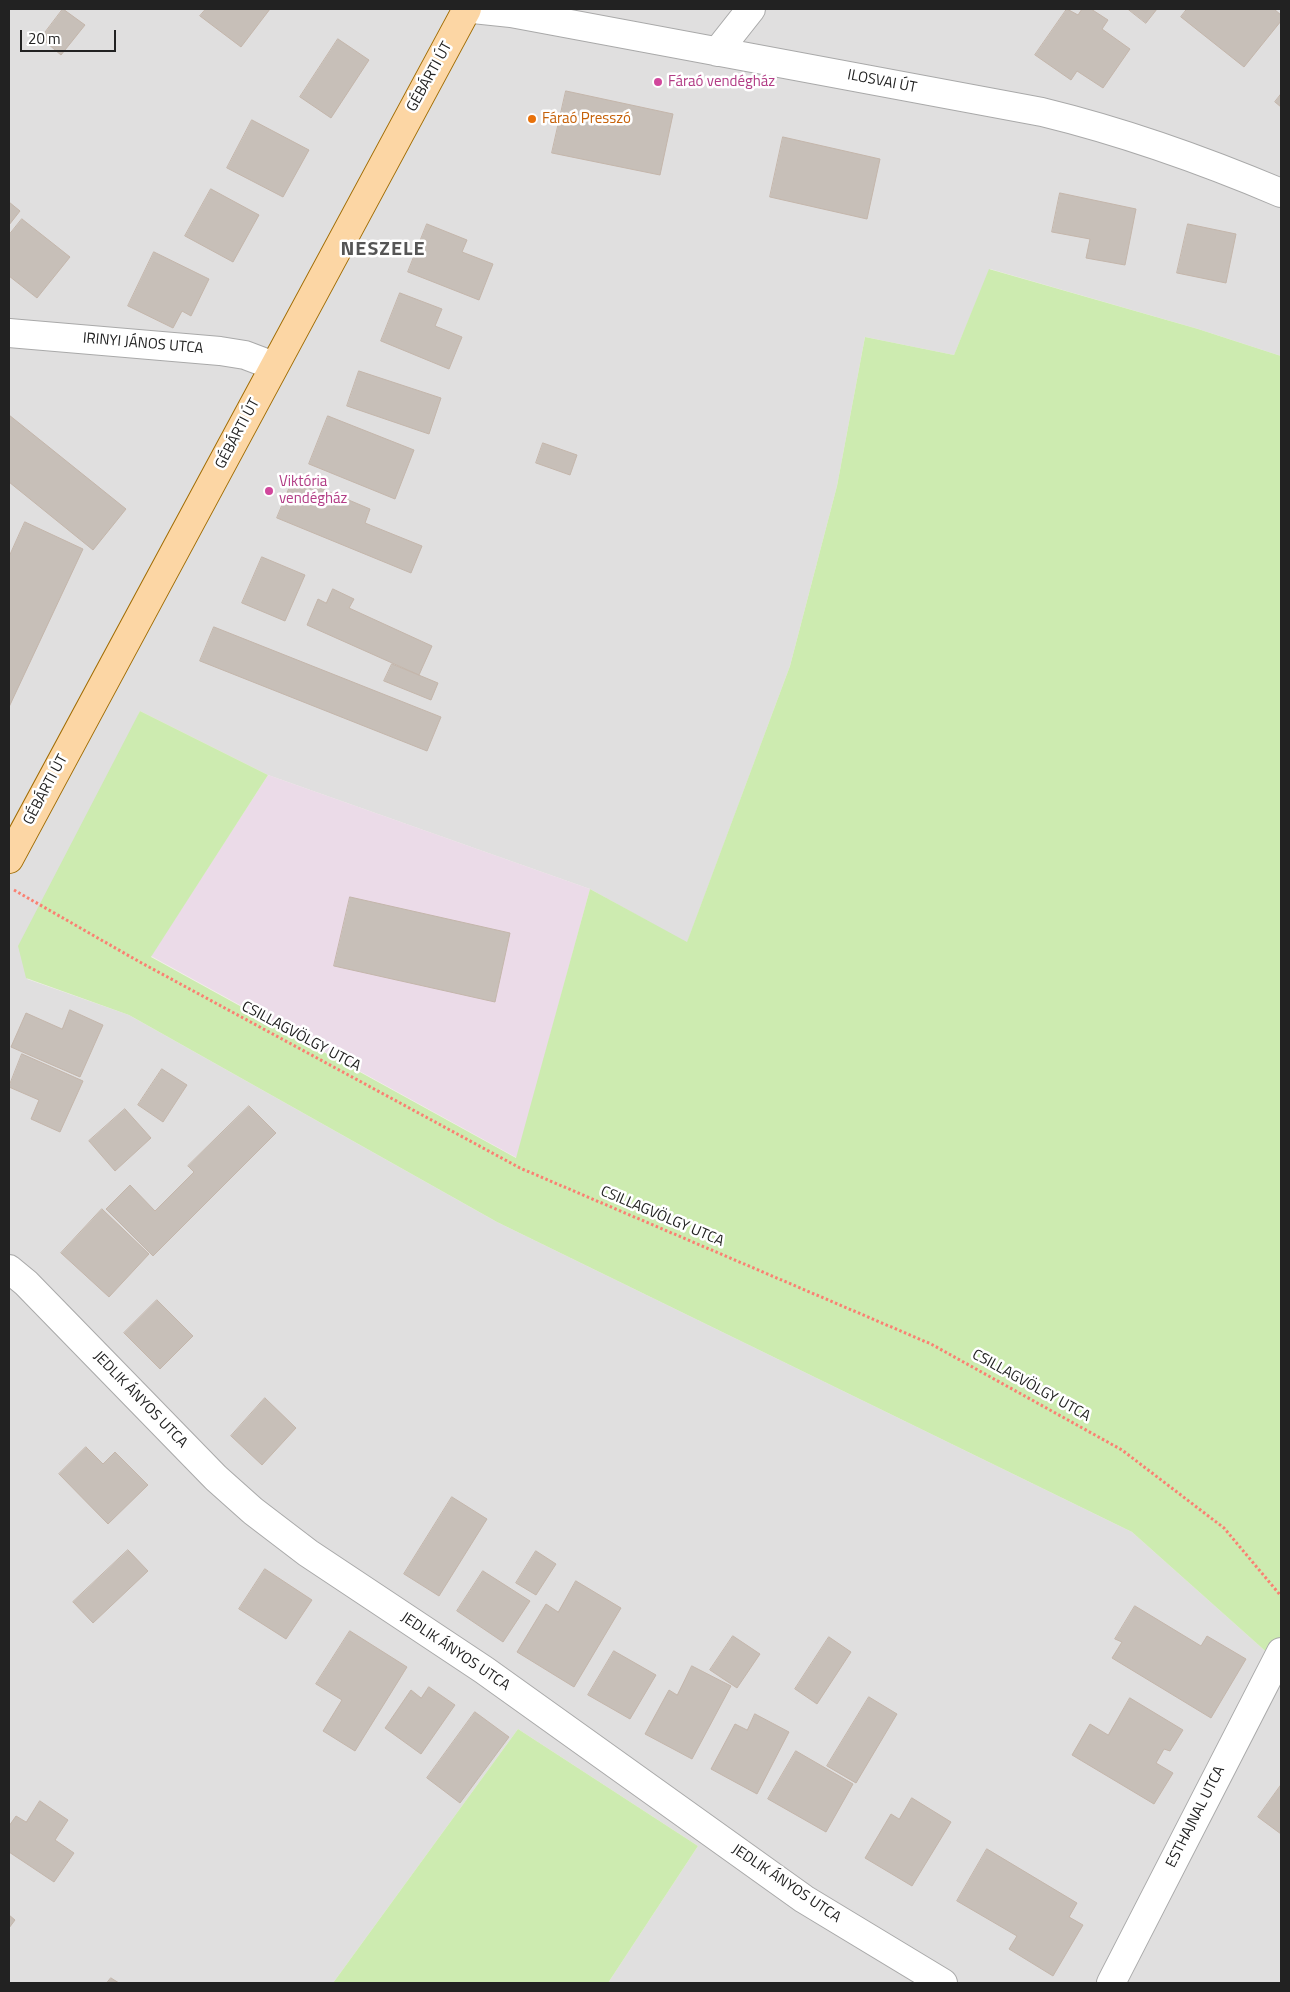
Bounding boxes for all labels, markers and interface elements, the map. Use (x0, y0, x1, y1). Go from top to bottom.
scale bar (22, 20, 119, 52)
text: 20 m (28, 27, 61, 50)
street label: GÉBÁRTI ÚT (403, 39, 457, 115)
street label: ILOSVAI ÚT (846, 66, 918, 98)
place label: Fáraó vendégház (668, 73, 775, 91)
marker: Fáraó vendégház (652, 76, 664, 88)
place label: Fáraó Presszó (542, 110, 631, 128)
marker: Fáraó Presszó (526, 113, 538, 125)
district label: NESZELE (340, 238, 426, 262)
street label: IRINYI JÁNOS UTCA (82, 330, 204, 358)
street label: GÉBÁRTI ÚT (212, 396, 264, 472)
place label: Viktória vendégház (279, 473, 347, 508)
marker: Viktória vendégház (263, 485, 275, 497)
street label: GÉBÁRTI ÚT (20, 752, 72, 828)
street label: CSILLAGVÖLGY UTCA (238, 998, 364, 1076)
street label: CSILLAGVÖLGY UTCA (598, 1183, 726, 1251)
street label: CSILLAGVÖLGY UTCA (969, 1346, 1093, 1426)
street label: JEDLIK ÁNYOS UTCA (89, 1348, 191, 1452)
street label: JEDLIK ÁNYOS UTCA (397, 1609, 513, 1695)
street label: ESTHAJNAL UTCA (1163, 1763, 1229, 1871)
street label: JEDLIK ÁNYOS UTCA (728, 1841, 844, 1927)

